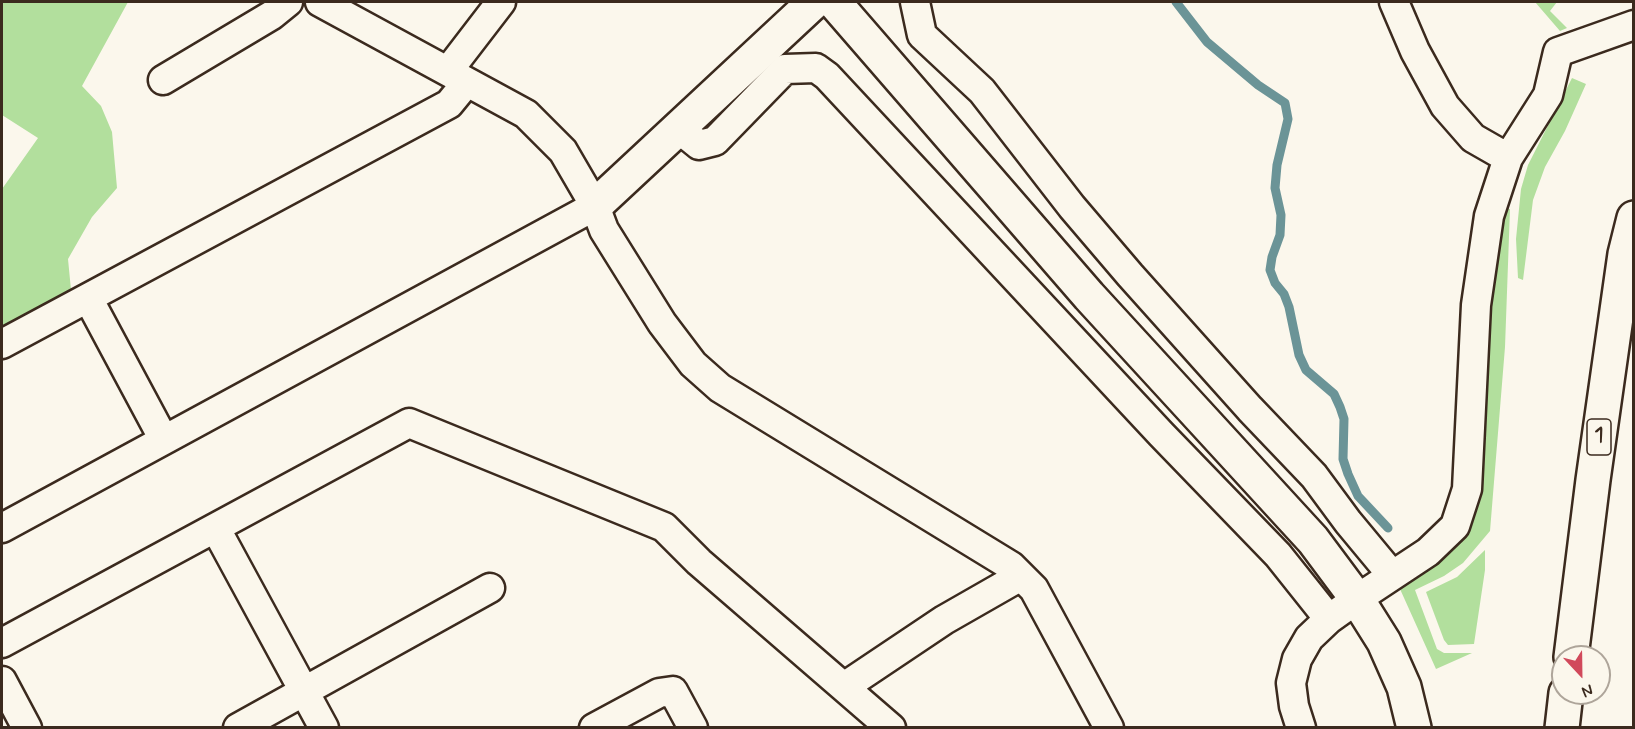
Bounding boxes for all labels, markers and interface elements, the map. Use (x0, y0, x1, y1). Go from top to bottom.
road number: 1 (1587, 419, 1611, 455)
north arrow (1551, 645, 1611, 705)
text: N (1578, 679, 1596, 702)

